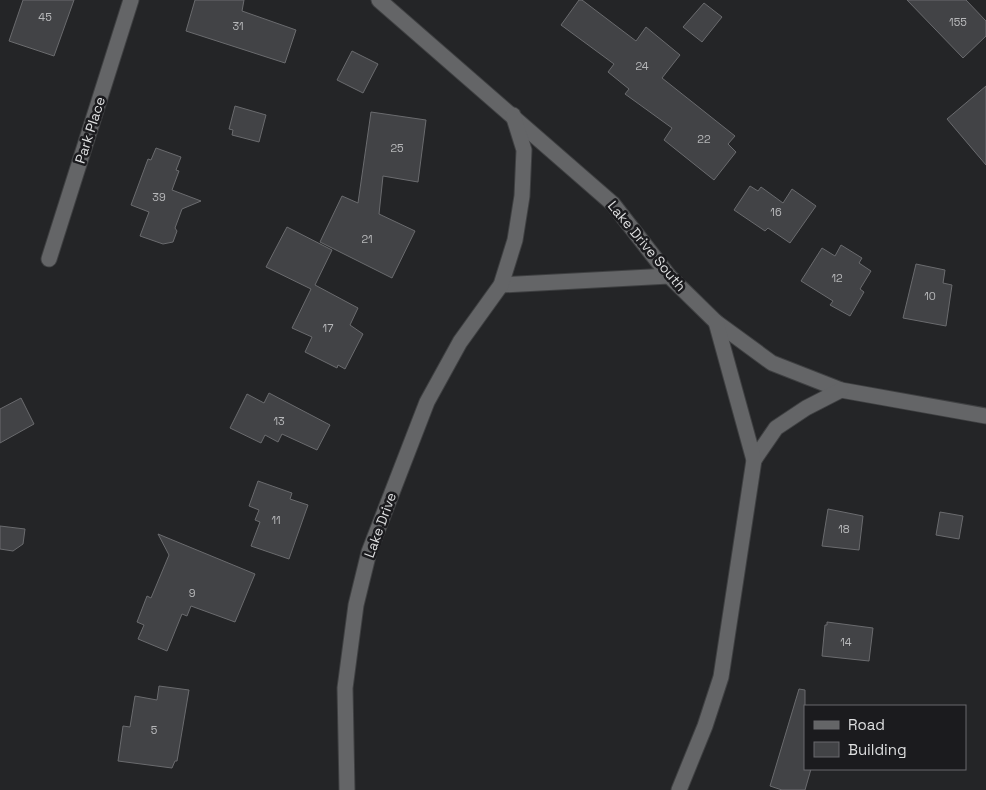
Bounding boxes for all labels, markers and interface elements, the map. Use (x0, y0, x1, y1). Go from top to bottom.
house number: 45 (38, 10, 52, 24)
house number: 155 (949, 15, 967, 29)
house number: 31 (232, 19, 244, 33)
house number: 24 (635, 59, 649, 73)
street label: Park Place (71, 94, 109, 166)
house number: 22 (697, 132, 711, 146)
house number: 25 (390, 141, 404, 155)
house number: 39 (152, 190, 166, 204)
street label: Lake Drive South (604, 197, 690, 295)
house number: 16 (770, 205, 782, 219)
house number: 21 (361, 232, 373, 246)
house number: 12 (831, 271, 843, 285)
house number: 10 (924, 289, 936, 303)
house number: 17 (323, 321, 333, 335)
house number: 13 (273, 414, 285, 428)
street label: Lake Drive (360, 490, 400, 560)
house number: 11 (271, 513, 281, 527)
house number: 18 (838, 522, 850, 536)
house number: 9 (189, 586, 196, 600)
house number: 14 (840, 635, 852, 649)
legend (804, 705, 966, 770)
text: Road (848, 715, 885, 734)
house number: 5 (151, 723, 158, 737)
text: Building (848, 740, 907, 759)

